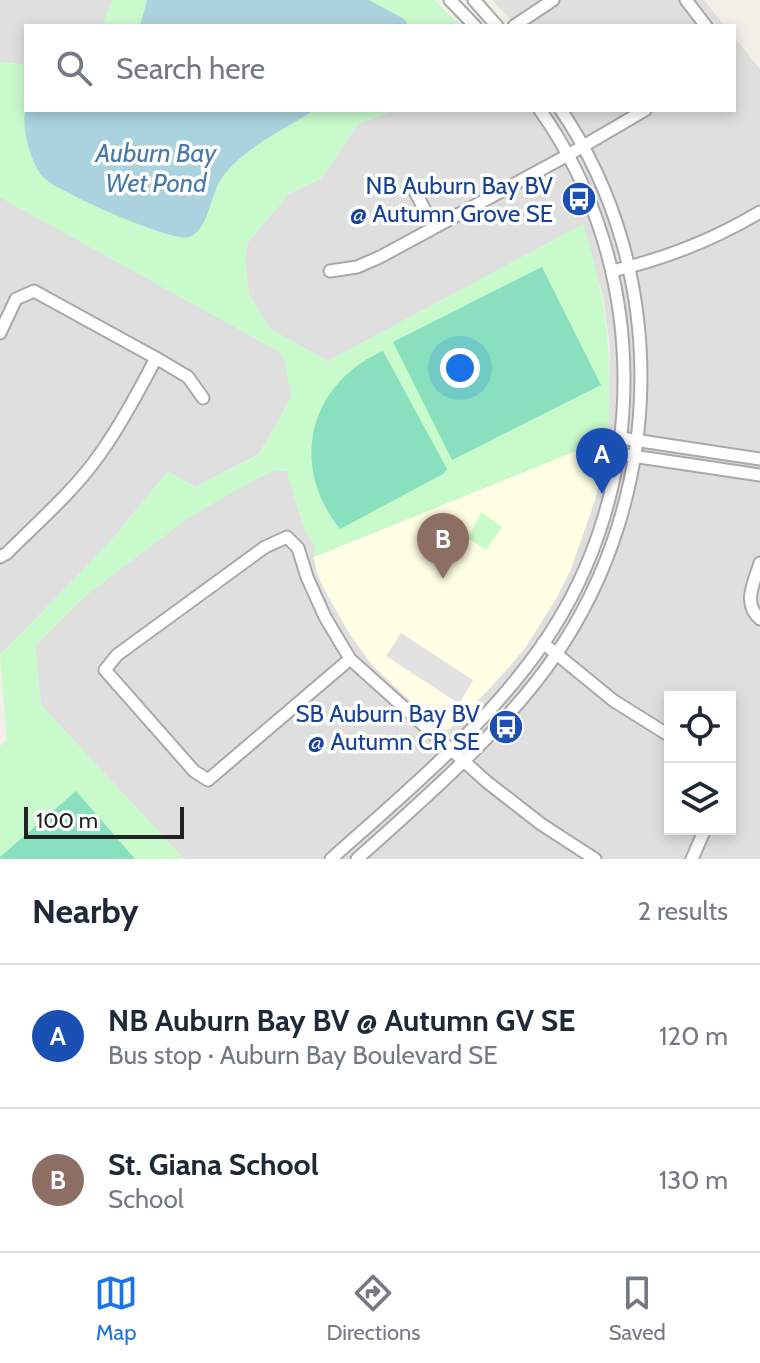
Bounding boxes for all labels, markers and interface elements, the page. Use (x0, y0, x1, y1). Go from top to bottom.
search box (24, 24, 736, 112)
icon: search (52, 46, 96, 90)
text: Search here (116, 50, 265, 87)
water label: Auburn Bay Wet Pond (95, 137, 217, 199)
place label: NB Auburn Bay BV @ Autumn Grove SE (350, 171, 553, 228)
bus stop icon: NB Auburn Bay BV @ Autumn Grove SE (560, 180, 598, 218)
your location (440, 348, 480, 388)
pin: A (576, 428, 628, 494)
pin: B (417, 513, 469, 579)
map controls (664, 691, 736, 835)
button: locate (664, 691, 736, 763)
place label: SB Auburn Bay BV @ Autumn CR SE (295, 699, 480, 756)
bus stop icon: SB Auburn Bay BV @ Autumn CR SE (487, 708, 525, 746)
button: layers (664, 763, 736, 835)
scale bar (24, 803, 184, 839)
text: 100 m (36, 807, 98, 834)
text: Nearby (32, 890, 139, 932)
text: 2 results (637, 895, 728, 927)
text: NB Auburn Bay BV @ Autumn GV SE (108, 1002, 575, 1039)
text: A (50, 1020, 66, 1052)
text: 120 m (659, 1020, 728, 1052)
text: Bus stop · Auburn Bay Boulevard SE (108, 1039, 498, 1071)
text: St. Giana School (108, 1146, 319, 1183)
text: B (50, 1164, 66, 1196)
text: 130 m (659, 1164, 728, 1196)
text: School (108, 1183, 184, 1215)
tab: Map (94, 1271, 138, 1346)
tab: Directions (326, 1271, 420, 1346)
tab: Saved (609, 1271, 666, 1346)

